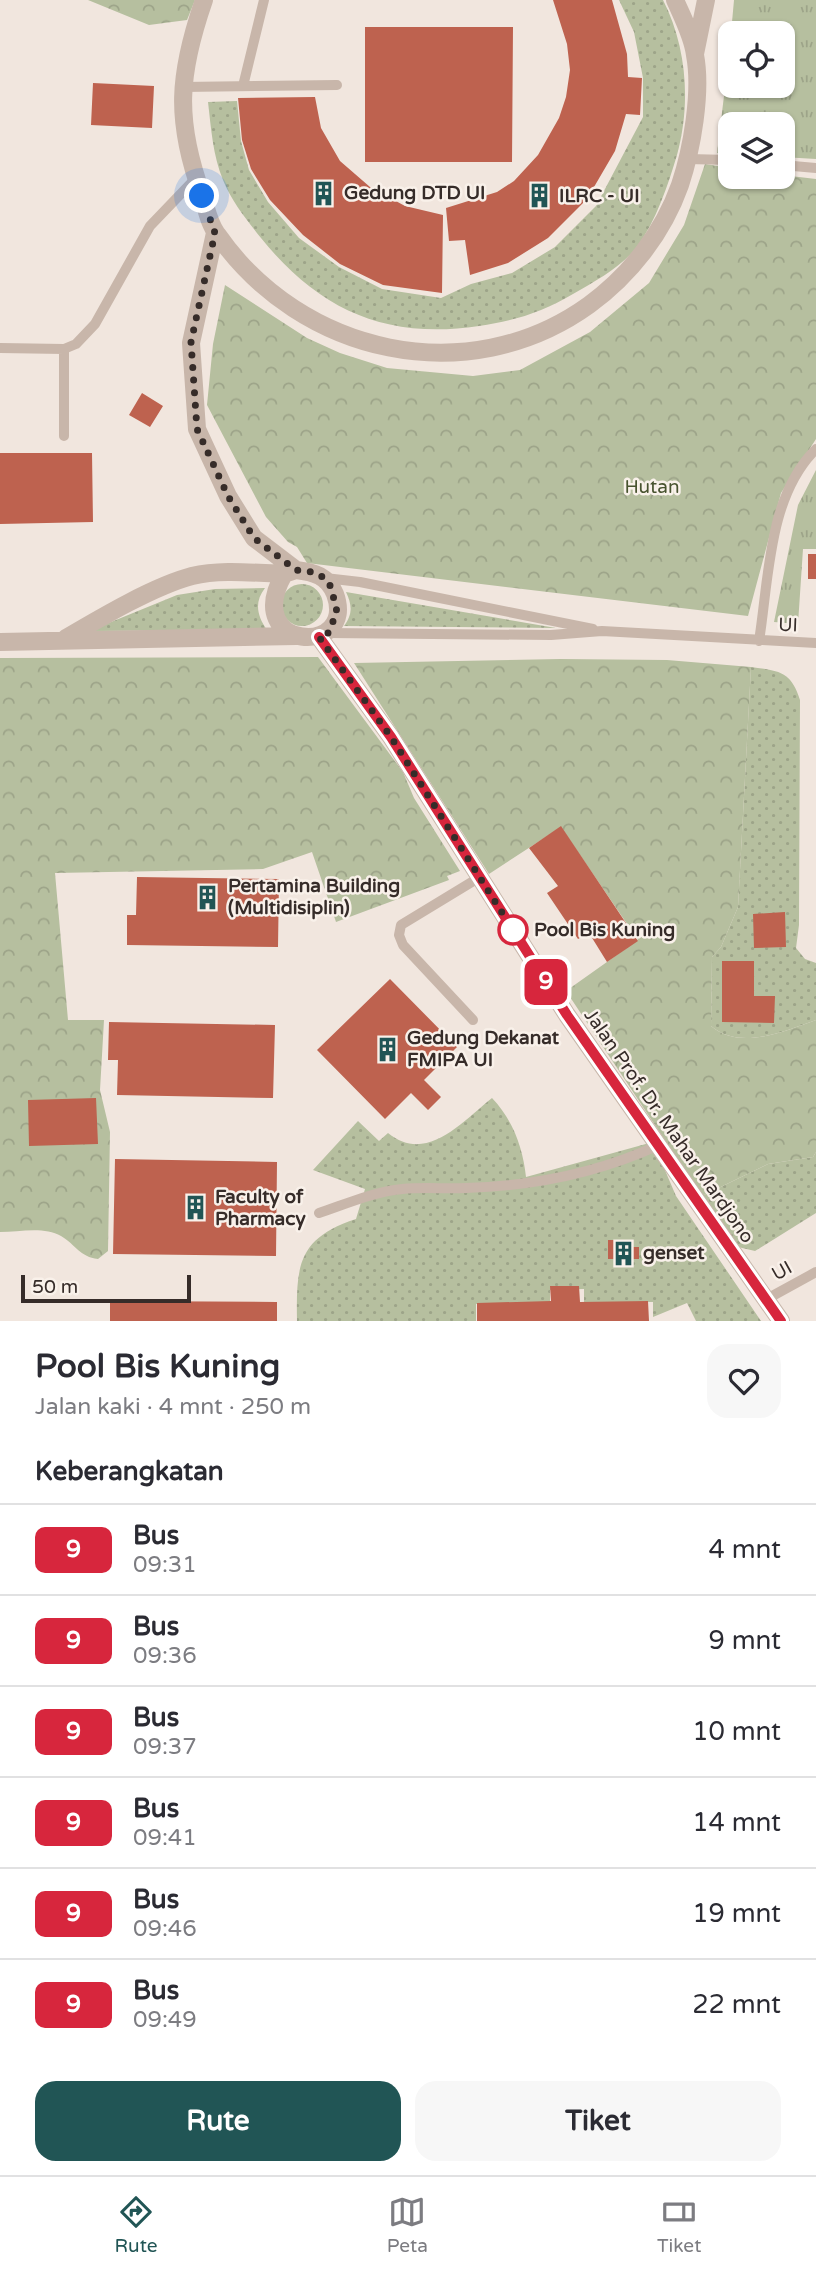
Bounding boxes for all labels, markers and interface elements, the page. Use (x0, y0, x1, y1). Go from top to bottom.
map controls (718, 21, 795, 189)
button: locate (718, 21, 795, 98)
button: layers (718, 112, 795, 189)
your location (184, 178, 219, 213)
building icon: Gedung DTD UI (310, 179, 338, 207)
place label: Gedung DTD UI (344, 182, 486, 205)
building icon: ILRC - UI (525, 182, 553, 210)
place label: ILRC - UI (559, 185, 640, 207)
park label: Hutan (624, 476, 680, 498)
street label: UI (778, 614, 798, 636)
place label: Pertamina Building (Multidisiplin) (228, 875, 400, 920)
building icon: Pertamina Building (Multidisiplin) (194, 883, 222, 911)
marker: Pool Bis Kuning (498, 915, 528, 945)
place label: Pool Bis Kuning (534, 919, 675, 942)
line badge: 9 (523, 959, 569, 1005)
text: 9 (538, 967, 554, 996)
street label: Jalan Prof. Dr. Mahar Mardjono (579, 1005, 759, 1247)
place label: Gedung Dekanat FMIPA UI (407, 1027, 560, 1071)
building icon: Gedung Dekanat FMIPA UI (373, 1035, 401, 1063)
place label: Faculty of Pharmacy (215, 1186, 306, 1231)
building icon: Faculty of Pharmacy (181, 1194, 209, 1222)
building icon: genset (609, 1239, 637, 1267)
place label: genset (643, 1242, 705, 1265)
street label: UI (768, 1257, 796, 1285)
scale bar (21, 1272, 191, 1304)
text: 50 m (32, 1276, 78, 1298)
button: heart (707, 1344, 781, 1418)
text: Pool Bis Kuning (35, 1347, 280, 1386)
text: Jalan kaki · 4 mnt · 250 m (35, 1393, 311, 1421)
text: Keberangkatan (35, 1456, 224, 1487)
text: Bus (133, 1520, 179, 1551)
text: 4 mnt (709, 1534, 781, 1565)
text: 9 (66, 1535, 81, 1564)
text: 09:31 (133, 1551, 197, 1579)
text: Bus (133, 1611, 179, 1642)
text: 9 mnt (709, 1625, 781, 1656)
text: 9 (66, 1626, 81, 1655)
text: 09:36 (133, 1642, 197, 1670)
text: Bus (133, 1702, 179, 1733)
text: 10 mnt (692, 1716, 781, 1747)
text: 9 (66, 1717, 81, 1746)
text: 09:37 (133, 1733, 197, 1761)
text: Bus (133, 1793, 179, 1824)
text: 14 mnt (692, 1807, 781, 1838)
text: 9 (66, 1808, 81, 1837)
text: 09:41 (133, 1824, 197, 1852)
text: Bus (133, 1884, 179, 1915)
text: 19 mnt (692, 1898, 781, 1929)
text: 9 (66, 1899, 81, 1928)
text: 09:46 (133, 1915, 197, 1943)
text: Bus (133, 1975, 179, 2006)
text: 22 mnt (692, 1989, 781, 2020)
text: 9 (66, 1990, 81, 2019)
text: 09:49 (133, 2006, 197, 2034)
button: Rute (35, 2081, 401, 2161)
button: Tiket (415, 2081, 781, 2161)
tab: Rute (115, 2193, 158, 2257)
tab: Peta (387, 2193, 428, 2257)
tab: Tiket (657, 2193, 701, 2257)

